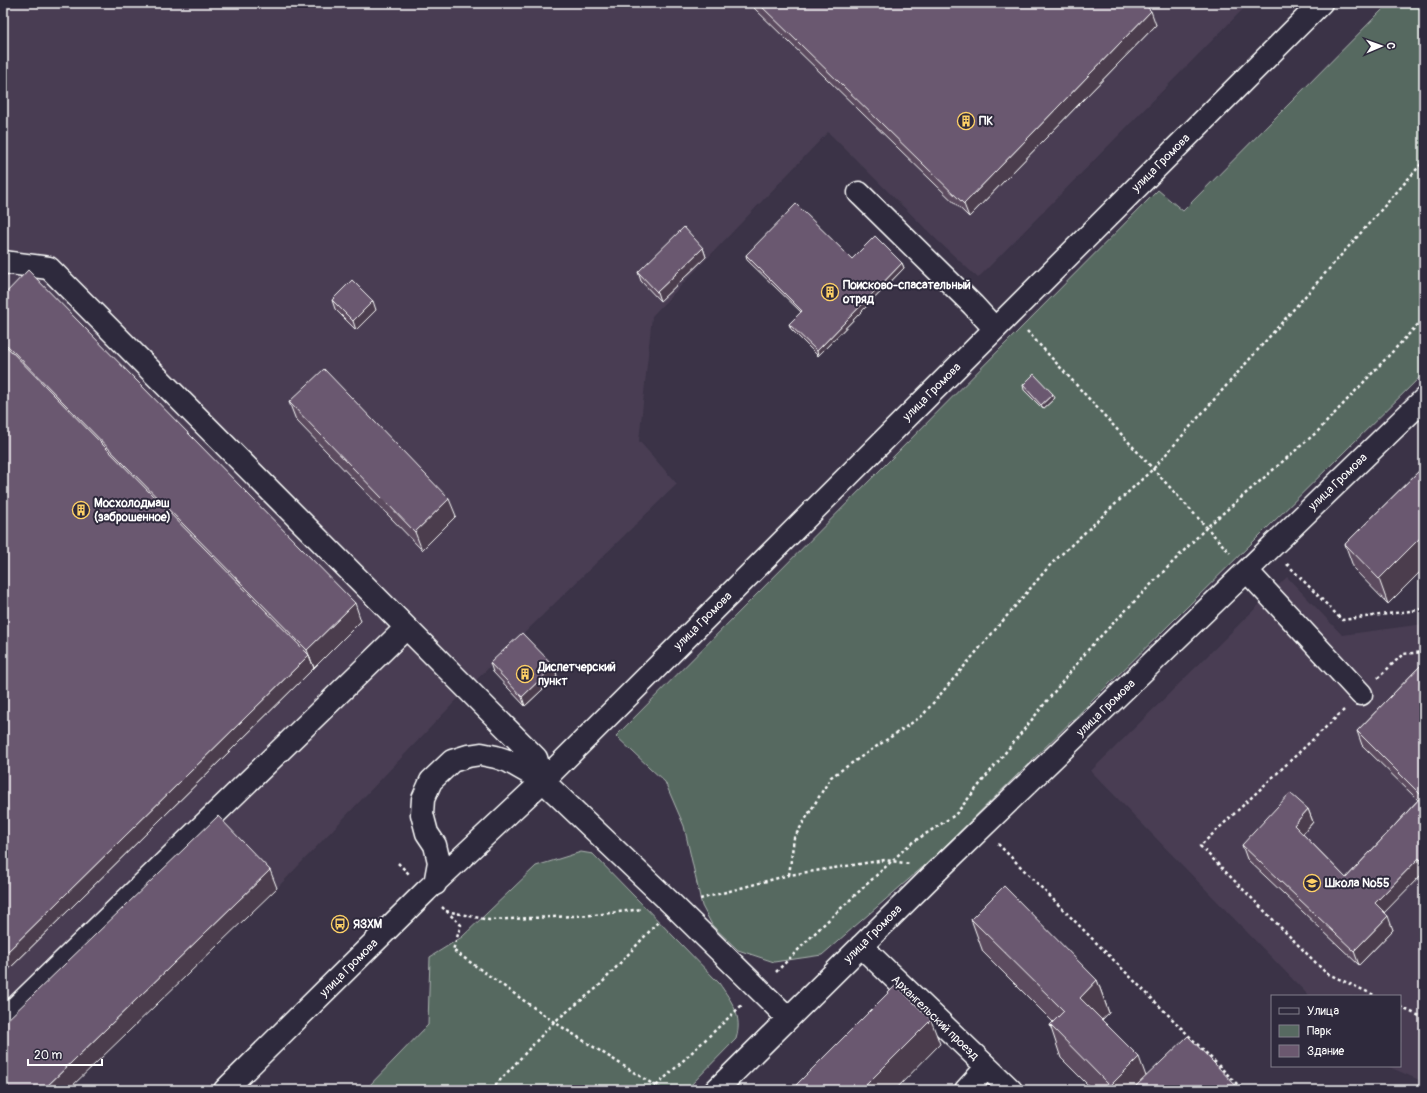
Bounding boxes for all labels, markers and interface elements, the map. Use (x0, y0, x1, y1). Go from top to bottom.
north arrow (1361, 26, 1401, 66)
text: С (1384, 42, 1397, 49)
building icon: ПК (956, 111, 976, 131)
place label: ПК (979, 114, 993, 129)
street label: улица Громова (1128, 130, 1194, 196)
place label: Поисково-спасательный отряд (842, 278, 971, 307)
building icon: Поисково-спасательный отряд (820, 282, 840, 302)
street label: улица Громова (899, 359, 965, 425)
street label: улица Громова (1305, 450, 1371, 515)
place label: Мосхолодмаш (заброшенное) (94, 496, 171, 525)
building icon: Мосхолодмаш (заброшенное) (71, 500, 91, 520)
street label: улица Громова (670, 588, 736, 654)
place label: Диспетчерский пункт (537, 660, 616, 689)
building icon: Диспетчерский пункт (515, 664, 535, 684)
street label: улица Громова (1073, 676, 1139, 741)
school or university icon: Школа №55 (1302, 873, 1322, 893)
place label: Школа №55 (1324, 876, 1390, 891)
street label: улица Громова (840, 901, 906, 967)
bus stop icon: ЯЗХМ (330, 914, 350, 934)
place label: ЯЗХМ (353, 917, 383, 932)
street label: улица Громова (316, 935, 382, 1001)
street label: Архангельский проезд (888, 972, 982, 1064)
legend (1271, 995, 1401, 1067)
text: Улица (1307, 1004, 1339, 1019)
text: Парк (1307, 1024, 1332, 1039)
scale bar (28, 1041, 102, 1067)
text: Здание (1307, 1044, 1344, 1059)
text: 20 m (34, 1048, 63, 1063)

